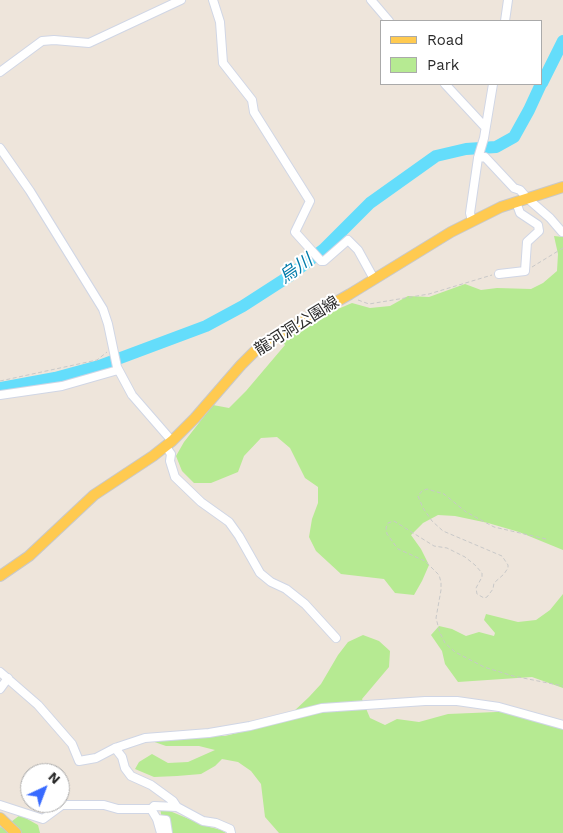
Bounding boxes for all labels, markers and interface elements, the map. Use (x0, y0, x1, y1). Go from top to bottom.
legend (380, 20, 543, 85)
text: Road (427, 31, 464, 49)
text: Park (427, 56, 459, 74)
water label: 烏川 (275, 250, 317, 288)
street label: 龍河洞公園線 (251, 292, 343, 360)
north arrow (20, 763, 70, 813)
text: N (45, 768, 64, 787)

